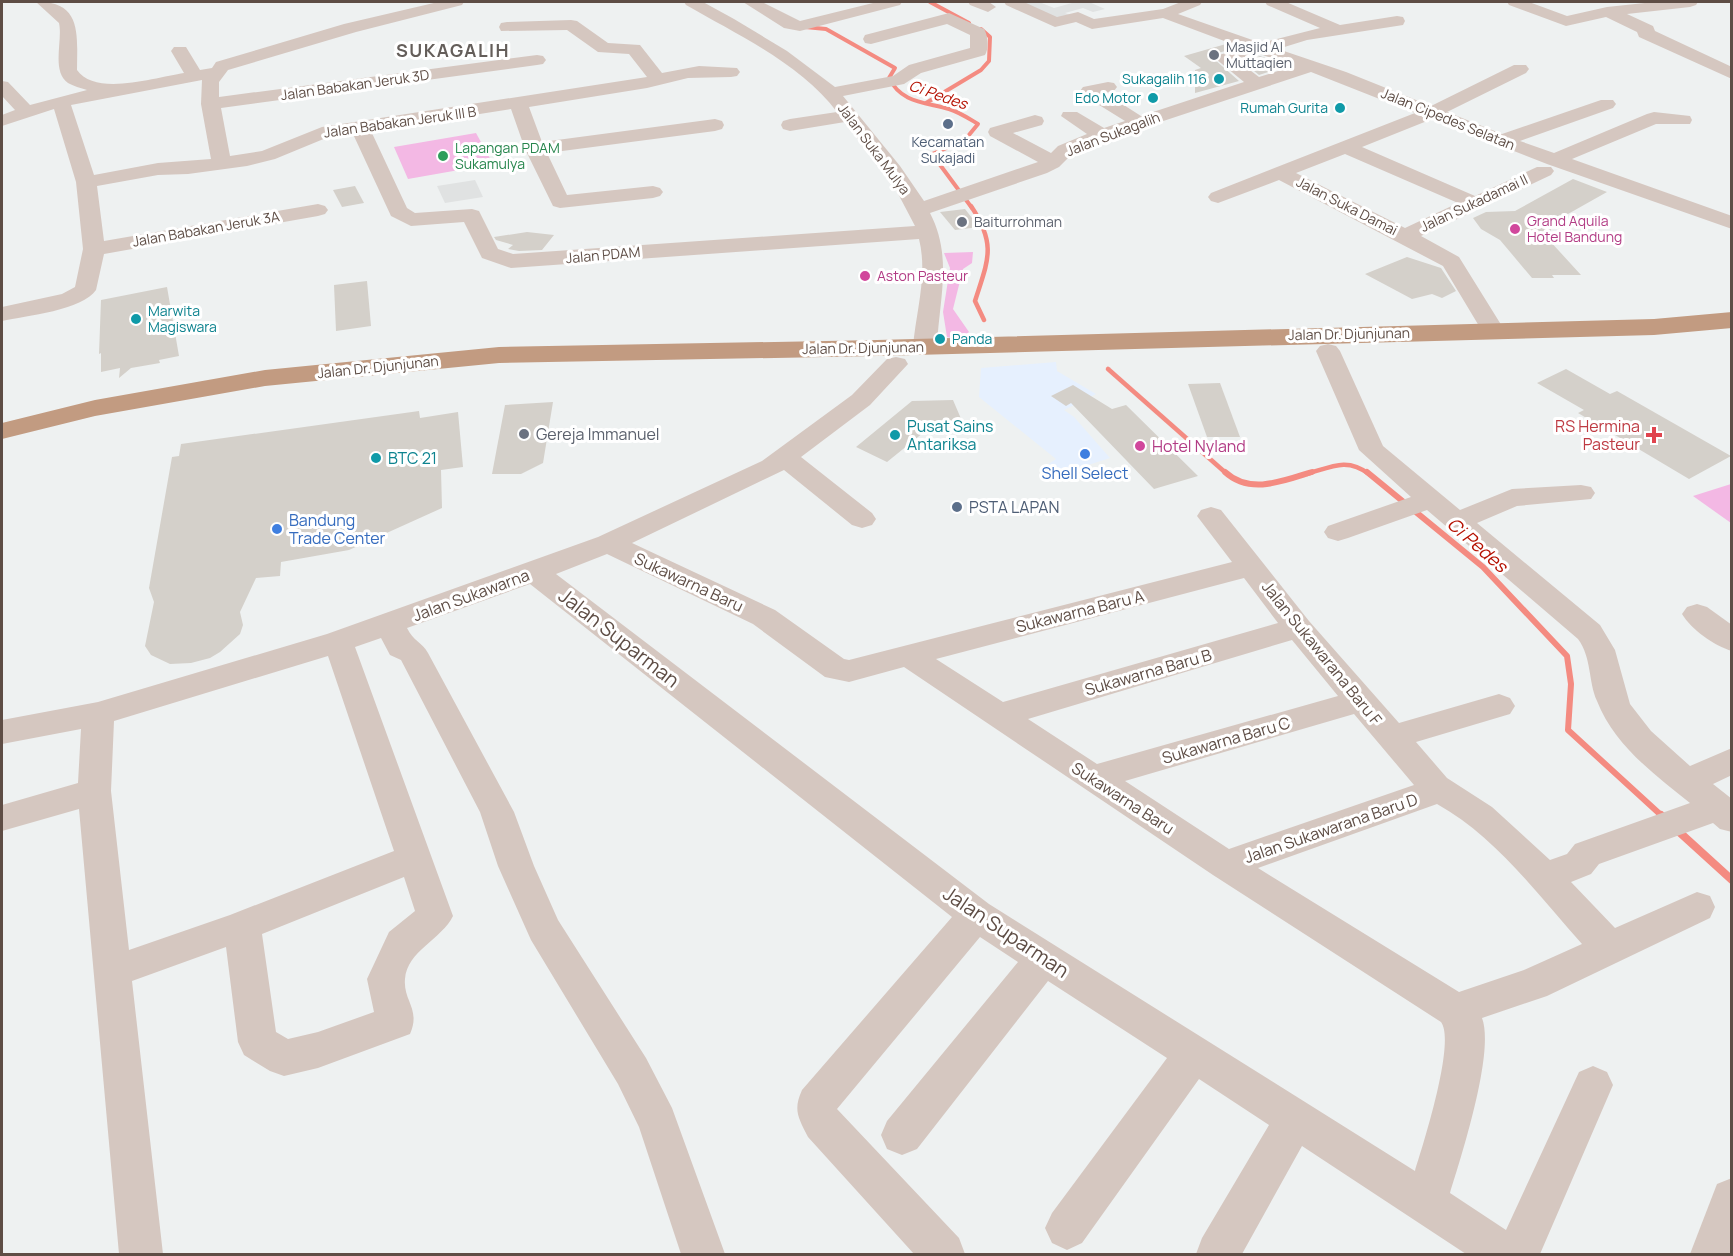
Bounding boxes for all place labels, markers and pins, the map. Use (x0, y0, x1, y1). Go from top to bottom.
place label: Masjid Al Muttaqien (1226, 37, 1292, 72)
marker: Masjid Al Muttaqien (1207, 48, 1221, 62)
place label: Sukagalih 116 (1122, 69, 1207, 88)
marker: Sukagalih 116 (1212, 72, 1226, 86)
place label: Edo Motor (1075, 88, 1141, 107)
marker: Edo Motor (1146, 91, 1160, 105)
place label: Rumah Gurita (1240, 98, 1328, 117)
marker: Rumah Gurita (1333, 101, 1347, 115)
marker: Kecamatan Sukajadi (941, 117, 955, 131)
place label: Kecamatan Sukajadi (912, 132, 984, 167)
place label: Lapangan PDAM Sukamulya (455, 138, 560, 173)
marker: Lapangan PDAM Sukamulya (436, 149, 450, 163)
place label: Grand Aquila Hotel Bandung (1527, 211, 1622, 246)
place label: Baiturrohman (974, 212, 1062, 231)
marker: Baiturrohman (955, 215, 969, 229)
marker: Grand Aquila Hotel Bandung (1508, 222, 1522, 236)
place label: Aston Pasteur (877, 266, 968, 285)
marker: Aston Pasteur (858, 269, 872, 283)
place label: Marwita Magiswara (148, 301, 217, 336)
marker: Marwita Magiswara (129, 312, 143, 326)
place label: Panda (952, 329, 992, 348)
marker: Panda (933, 332, 947, 346)
place label: Pusat Sains Antariksa (907, 415, 993, 455)
place label: RS Hermina Pasteur (1555, 415, 1640, 455)
place label: Gereja Immanuel (536, 423, 660, 445)
marker: RS Hermina Pasteur (1645, 426, 1663, 444)
marker: Gereja Immanuel (517, 427, 531, 441)
marker: Pusat Sains Antariksa (888, 428, 902, 442)
place label: Hotel Nyland (1152, 435, 1246, 457)
marker: Hotel Nyland (1133, 439, 1147, 453)
place label: BTC 21 (388, 447, 437, 469)
marker: Shell Select (1078, 447, 1092, 461)
marker: BTC 21 (369, 451, 383, 465)
place label: Shell Select (1042, 462, 1128, 484)
place label: PSTA LAPAN (969, 496, 1059, 518)
marker: PSTA LAPAN (950, 500, 964, 514)
place label: Bandung Trade Center (289, 509, 386, 549)
marker: Bandung Trade Center (270, 522, 284, 536)

